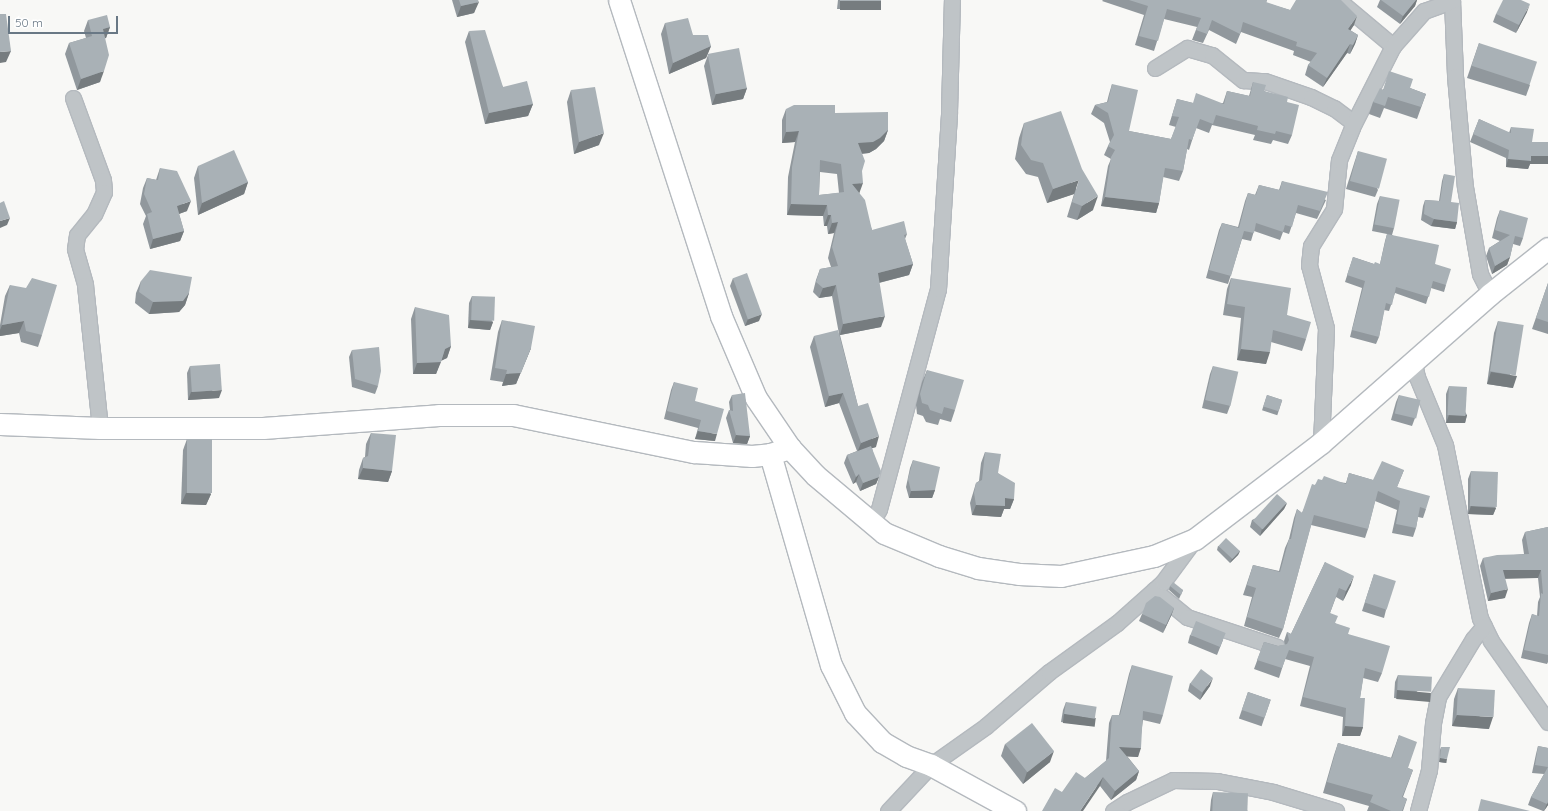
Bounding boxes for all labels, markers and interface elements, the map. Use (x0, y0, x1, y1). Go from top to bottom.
scale bar (10, 8, 120, 34)
text: 50 m (15, 15, 43, 30)

